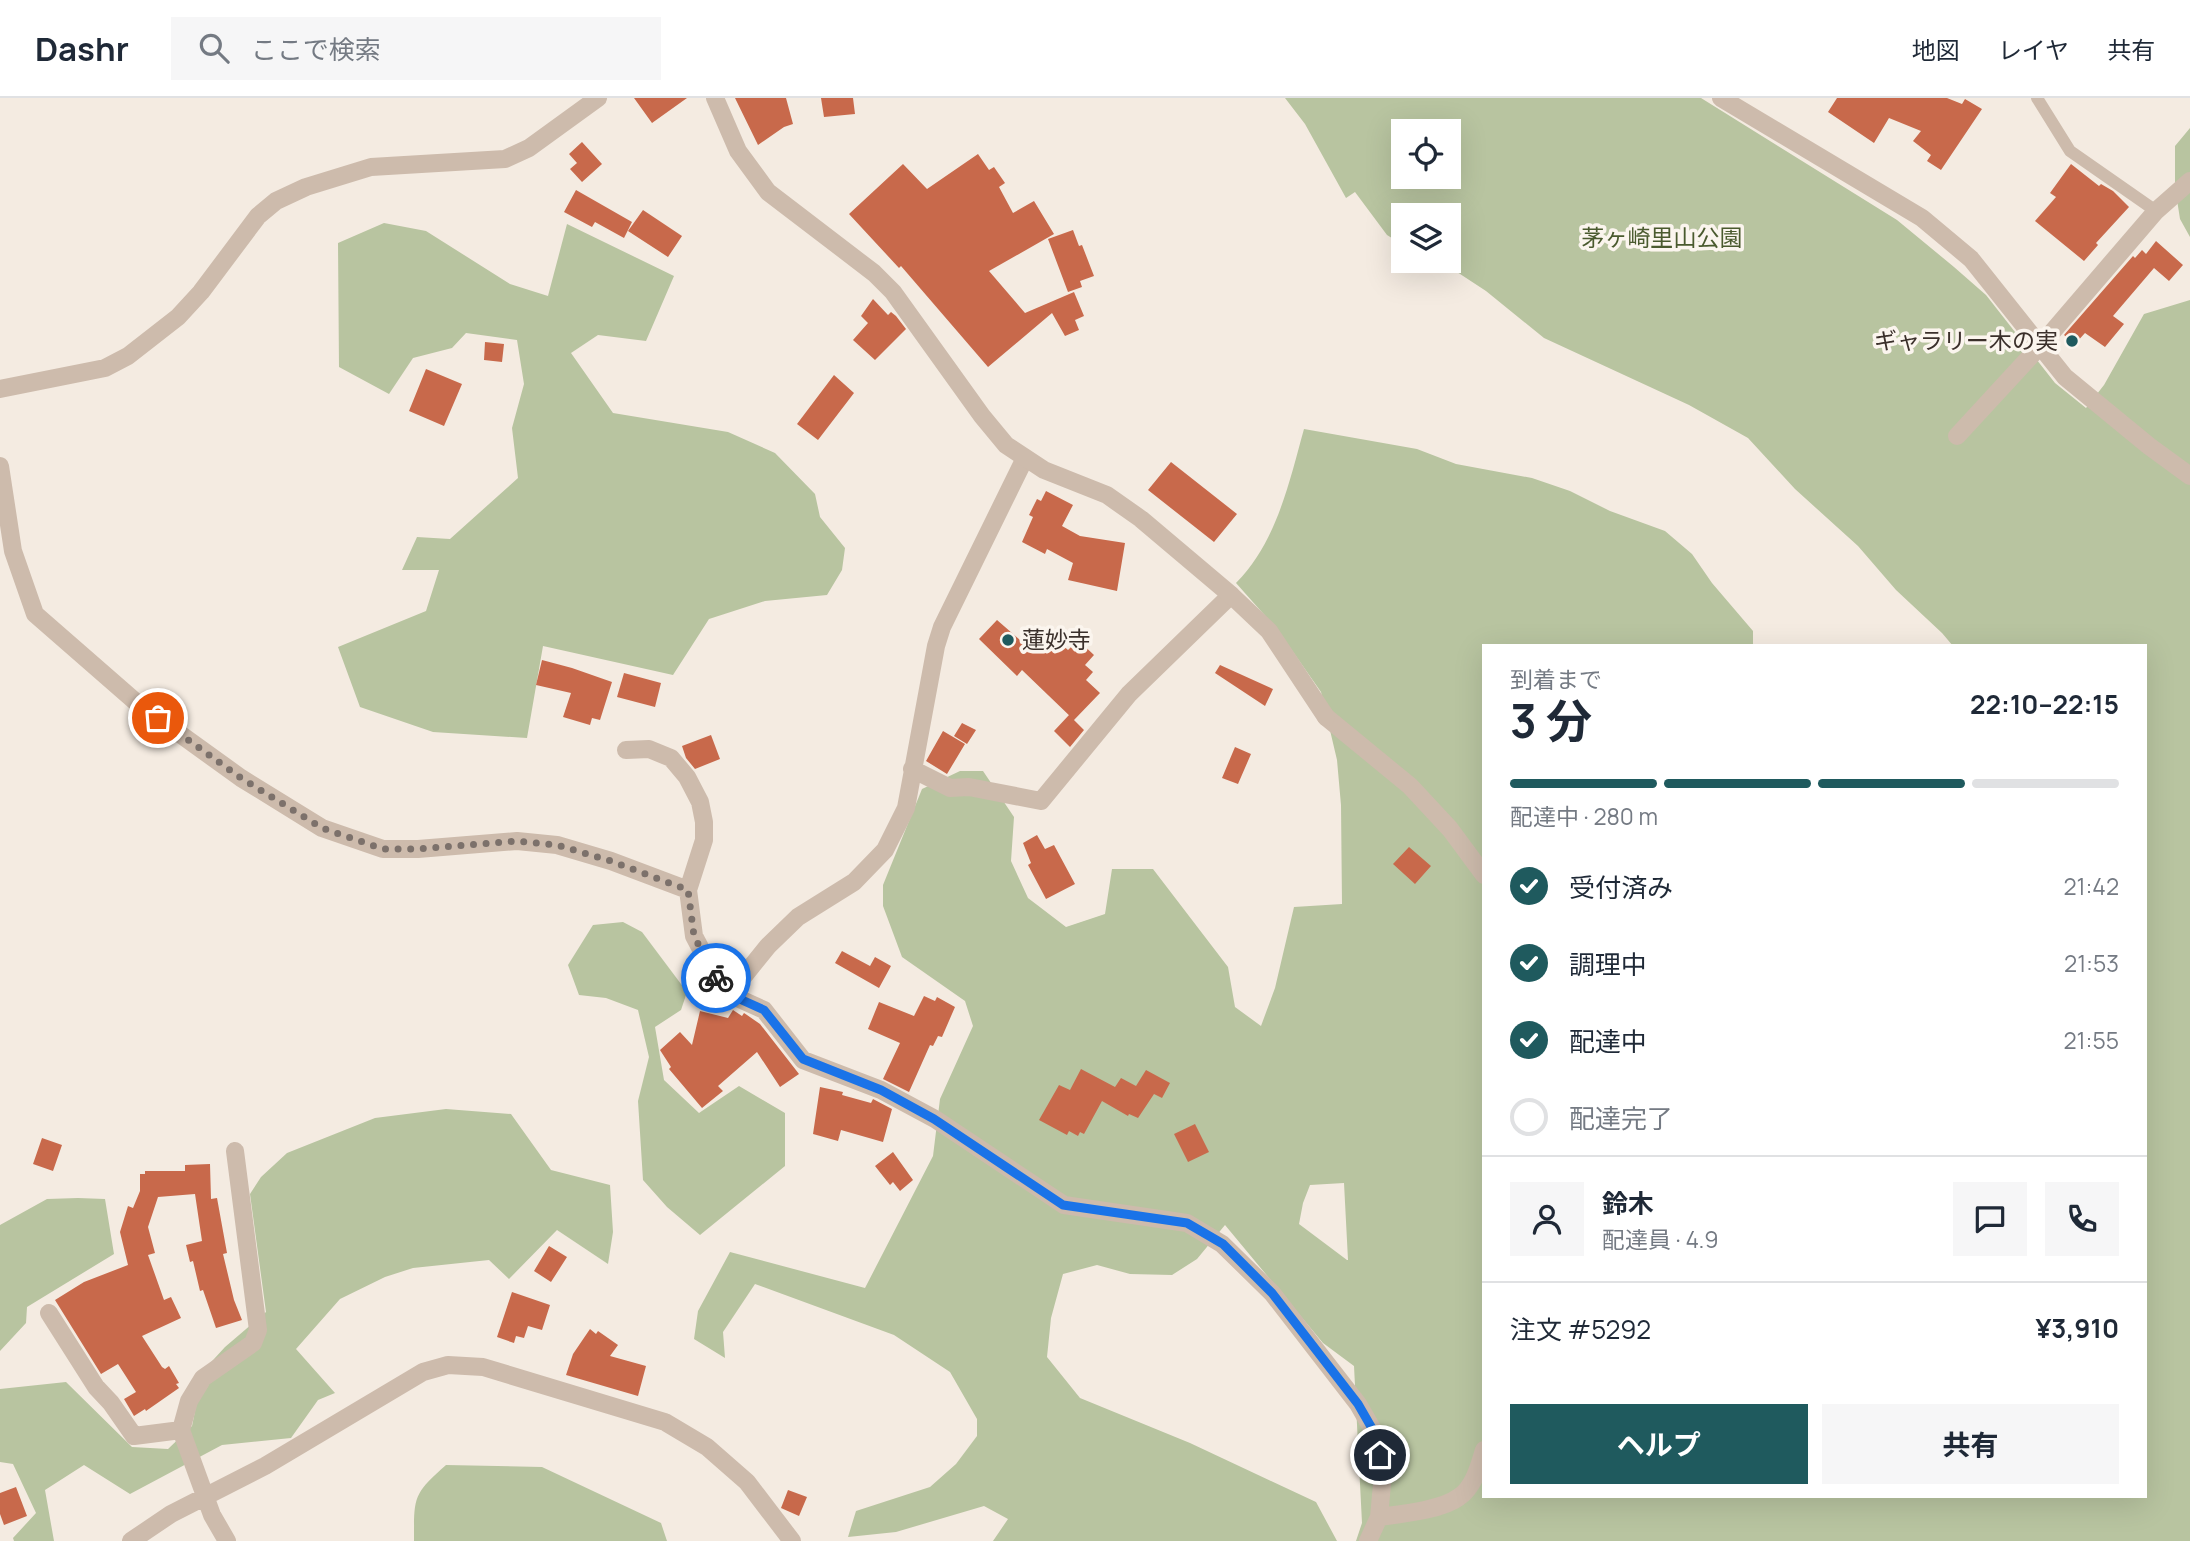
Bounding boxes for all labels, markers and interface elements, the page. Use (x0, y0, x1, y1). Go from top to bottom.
search box (171, 17, 661, 80)
text: Dashr (35, 26, 129, 71)
icon: search (195, 29, 233, 67)
text: ここで検索 (251, 31, 381, 67)
text: 地図 (1912, 33, 1960, 66)
text: レイヤ (1998, 33, 2069, 66)
text: 共有 (2107, 33, 2155, 66)
map controls (1391, 119, 1461, 273)
button: locate (1391, 119, 1461, 189)
button: layers (1391, 203, 1461, 273)
park label: 茅ヶ崎里山公園 (1582, 221, 1743, 253)
place label: ギャラリー木の実 (1874, 324, 2058, 356)
marker: ギャラリー木の実 (2064, 333, 2080, 349)
place label: 蓮妙寺 (1022, 623, 1091, 655)
marker: 蓮妙寺 (1000, 632, 1016, 648)
text: 到着まで (1510, 663, 1602, 695)
text: 22:10–22:15 (1970, 686, 2119, 722)
pin (128, 688, 188, 748)
text: 3 分 (1510, 689, 1592, 752)
icon: bag (139, 699, 177, 737)
text: 配達中 · 280 m (1510, 800, 1658, 832)
icon: check (1510, 867, 1548, 905)
text: 受付済み (1569, 869, 1673, 905)
text: 21:42 (2063, 870, 2119, 902)
courier (681, 943, 751, 1013)
icon: check (1510, 944, 1548, 982)
text: 調理中 (1569, 946, 1647, 982)
text: 21:53 (2064, 947, 2119, 979)
icon: bike (697, 959, 735, 997)
icon: check (1510, 1021, 1548, 1059)
text: 配達中 (1569, 1023, 1647, 1059)
text: 21:55 (2063, 1024, 2119, 1056)
text: 配達完了 (1569, 1100, 1673, 1136)
button: person (1510, 1182, 1584, 1256)
button: chat (1953, 1182, 2027, 1256)
button: phone (2045, 1182, 2119, 1256)
text: 鈴木 (1602, 1185, 1654, 1221)
text: 配達員 · 4.9 (1602, 1223, 1719, 1255)
text: ¥3,910 (2035, 1310, 2119, 1346)
text: 注文 #5292 (1510, 1311, 1651, 1347)
button: ヘルプ (1510, 1404, 1808, 1484)
button: 共有 (1822, 1404, 2119, 1484)
pin (1350, 1425, 1410, 1485)
icon: home (1361, 1436, 1399, 1474)

